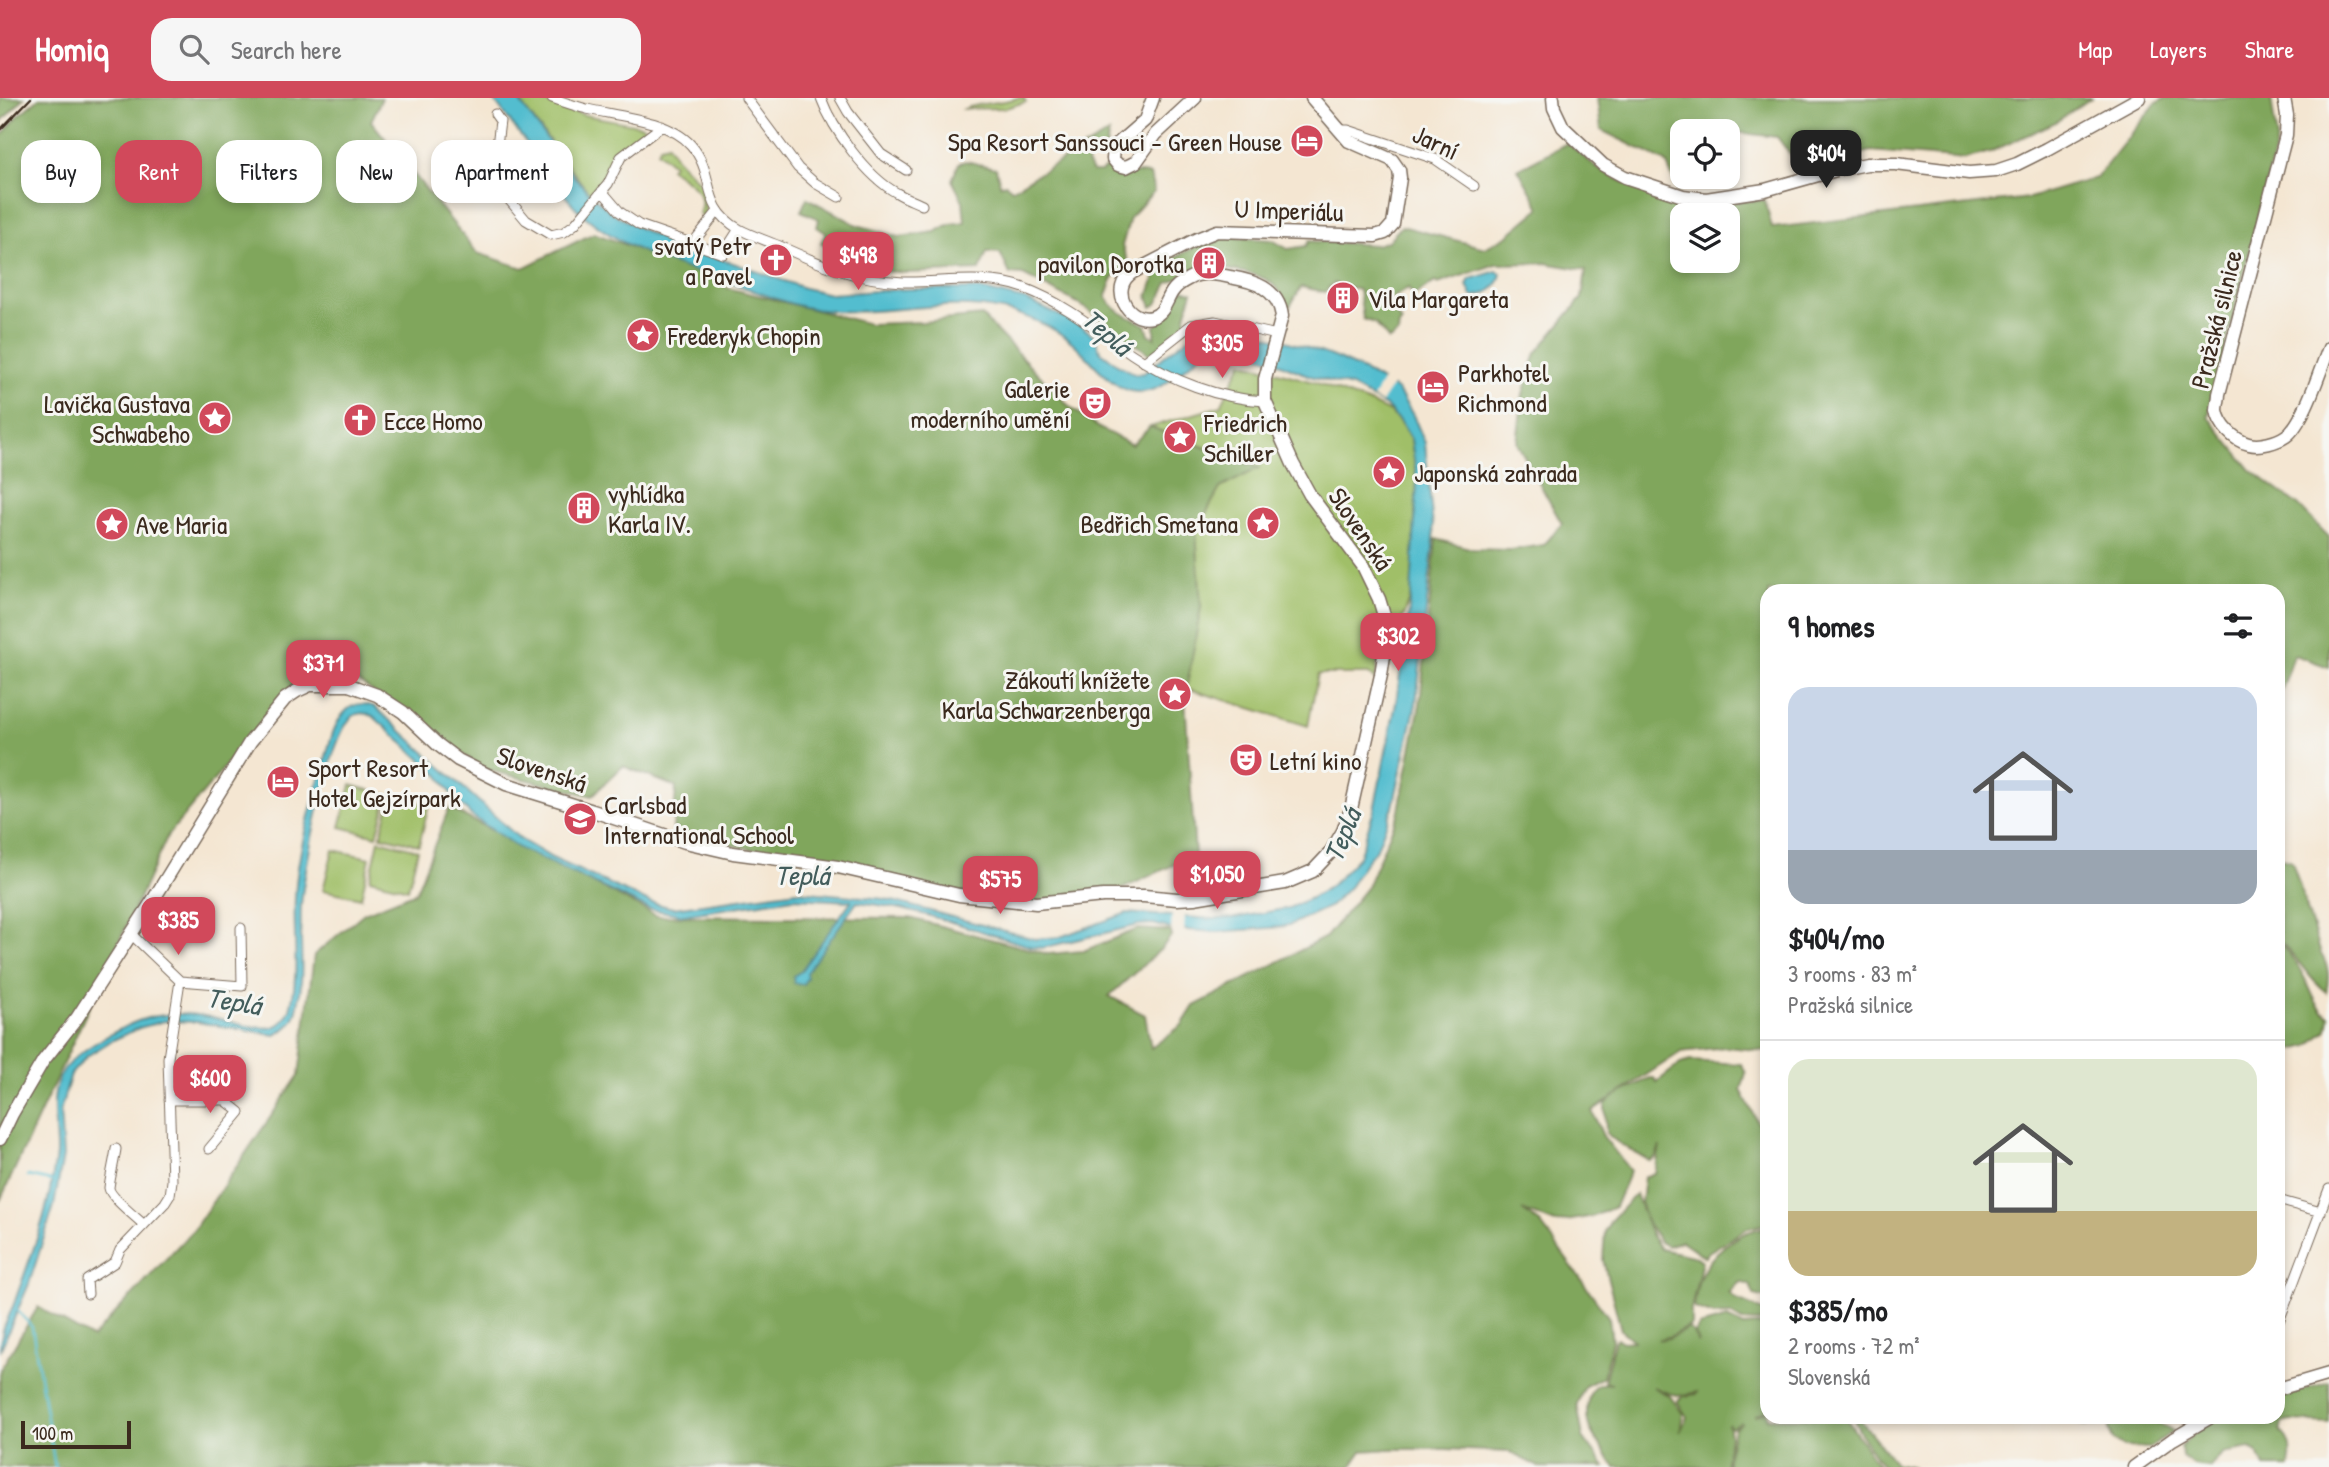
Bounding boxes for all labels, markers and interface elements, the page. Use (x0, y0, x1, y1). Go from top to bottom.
search box (151, 18, 641, 81)
text: Homiq (35, 27, 109, 71)
icon: search (175, 30, 213, 68)
text: Search here (231, 32, 342, 67)
text: Map (2078, 33, 2112, 65)
text: Layers (2150, 33, 2207, 65)
text: Share (2245, 33, 2294, 65)
street label: Jarní (1407, 116, 1465, 168)
map controls (1670, 119, 1740, 273)
button: locate (1670, 119, 1740, 189)
hotel icon: Spa Resort Sanssouci - Green House (1288, 122, 1326, 160)
place label: Spa Resort Sanssouci - Green House (948, 124, 1282, 159)
pin: $404 (1785, 130, 1867, 190)
text: $404 (1806, 137, 1846, 168)
chip: Buy (21, 140, 101, 203)
chip: Rent (115, 140, 202, 203)
chip: Filters (216, 140, 322, 203)
chip: New (336, 140, 417, 203)
chip: Apartment (431, 140, 573, 203)
street label: U Imperiálu (1234, 191, 1344, 229)
button: layers (1670, 203, 1740, 273)
place label: svatý Petr a Pavel (654, 228, 752, 293)
pin: $498 (817, 232, 899, 292)
text: $498 (839, 239, 877, 270)
church icon: svatý Petr a Pavel (757, 241, 795, 279)
building icon: pavilon Dorotka (1190, 244, 1228, 282)
place label: pavilon Dorotka (1038, 246, 1184, 281)
street label: Pražská silnice (2182, 246, 2250, 392)
building icon: Vila Margareta (1324, 279, 1362, 317)
place label: Vila Margareta (1368, 281, 1508, 316)
water label: Teplá (1074, 300, 1142, 366)
place icon: Frederyk Chopin (624, 316, 662, 354)
place label: Frederyk Chopin (667, 318, 821, 353)
pin: $305 (1181, 320, 1263, 380)
text: $305 (1201, 327, 1243, 358)
place label: Parkhotel Richmond (1458, 355, 1549, 420)
hotel icon: Parkhotel Richmond (1414, 368, 1452, 406)
place label: Galerie moderního umění (910, 371, 1070, 436)
theatre icon: Galerie moderního umění (1076, 384, 1114, 422)
place label: Lavička Gustava Schwabeho (44, 386, 190, 451)
place icon: Lavička Gustava Schwabeho (196, 399, 234, 437)
church icon: Ecce Homo (341, 401, 379, 439)
place label: Ecce Homo (384, 403, 483, 438)
place label: Friedrich Schiller (1203, 405, 1287, 470)
place icon: Friedrich Schiller (1161, 418, 1199, 456)
place icon: Japonská zahrada (1370, 453, 1408, 491)
place label: Japonská zahrada (1414, 455, 1577, 490)
place label: vyhlídka Karla IV. (608, 476, 691, 541)
street label: Slovenská (1321, 481, 1401, 577)
building icon: vyhlídka Karla IV. (565, 489, 603, 527)
place icon: Bedřich Smetana (1244, 504, 1282, 542)
place icon: Ave Maria (93, 505, 131, 543)
place label: Bedřich Smetana (1080, 506, 1238, 541)
place label: Ave Maria (136, 507, 227, 542)
text: 9 homes (1788, 606, 1875, 646)
icon: filters (2219, 607, 2257, 645)
pin: $302 (1357, 614, 1439, 673)
text: $302 (1376, 620, 1420, 651)
pin: $371 (282, 640, 364, 700)
text: $371 (302, 647, 344, 678)
place label: Zákoutí knížete Karla Schwarzenberga (942, 662, 1150, 727)
place icon: Zákoutí knížete Karla Schwarzenberga (1156, 675, 1194, 713)
icon: home (1960, 733, 2086, 859)
street label: Slovenská (492, 737, 592, 801)
theatre icon: Letní kino (1227, 741, 1265, 779)
place label: Letní kino (1270, 743, 1361, 778)
place label: Sport Resort Hotel Gejzírpark (308, 750, 461, 815)
hotel icon: Sport Resort Hotel Gejzírpark (264, 763, 302, 801)
place label: Carlsbad International School (604, 787, 794, 852)
school or university icon: Carlsbad International School (561, 800, 599, 838)
water label: Teplá (1314, 800, 1371, 867)
pin: $1,050 (1160, 852, 1274, 911)
water label: Teplá (775, 856, 832, 894)
pin: $575 (959, 856, 1041, 916)
text: $1,050 (1190, 858, 1245, 889)
text: $575 (979, 863, 1021, 894)
pin: $385 (137, 898, 219, 957)
text: $385 (157, 904, 199, 935)
text: $404/mo (1788, 918, 1884, 958)
text: 3 rooms · 83 m² (1788, 958, 1917, 989)
water label: Teplá (204, 978, 267, 1025)
text: Pražská silnice (1788, 989, 1913, 1020)
pin: $600 (169, 1056, 251, 1115)
text: $600 (189, 1062, 231, 1093)
icon: home (1960, 1105, 2086, 1231)
text: $385/mo (1788, 1290, 1888, 1330)
text: 2 rooms · 72 m² (1788, 1330, 1920, 1361)
text: Slovenská (1788, 1361, 1870, 1392)
scale bar (21, 1418, 131, 1450)
text: 100 m (32, 1420, 73, 1446)

